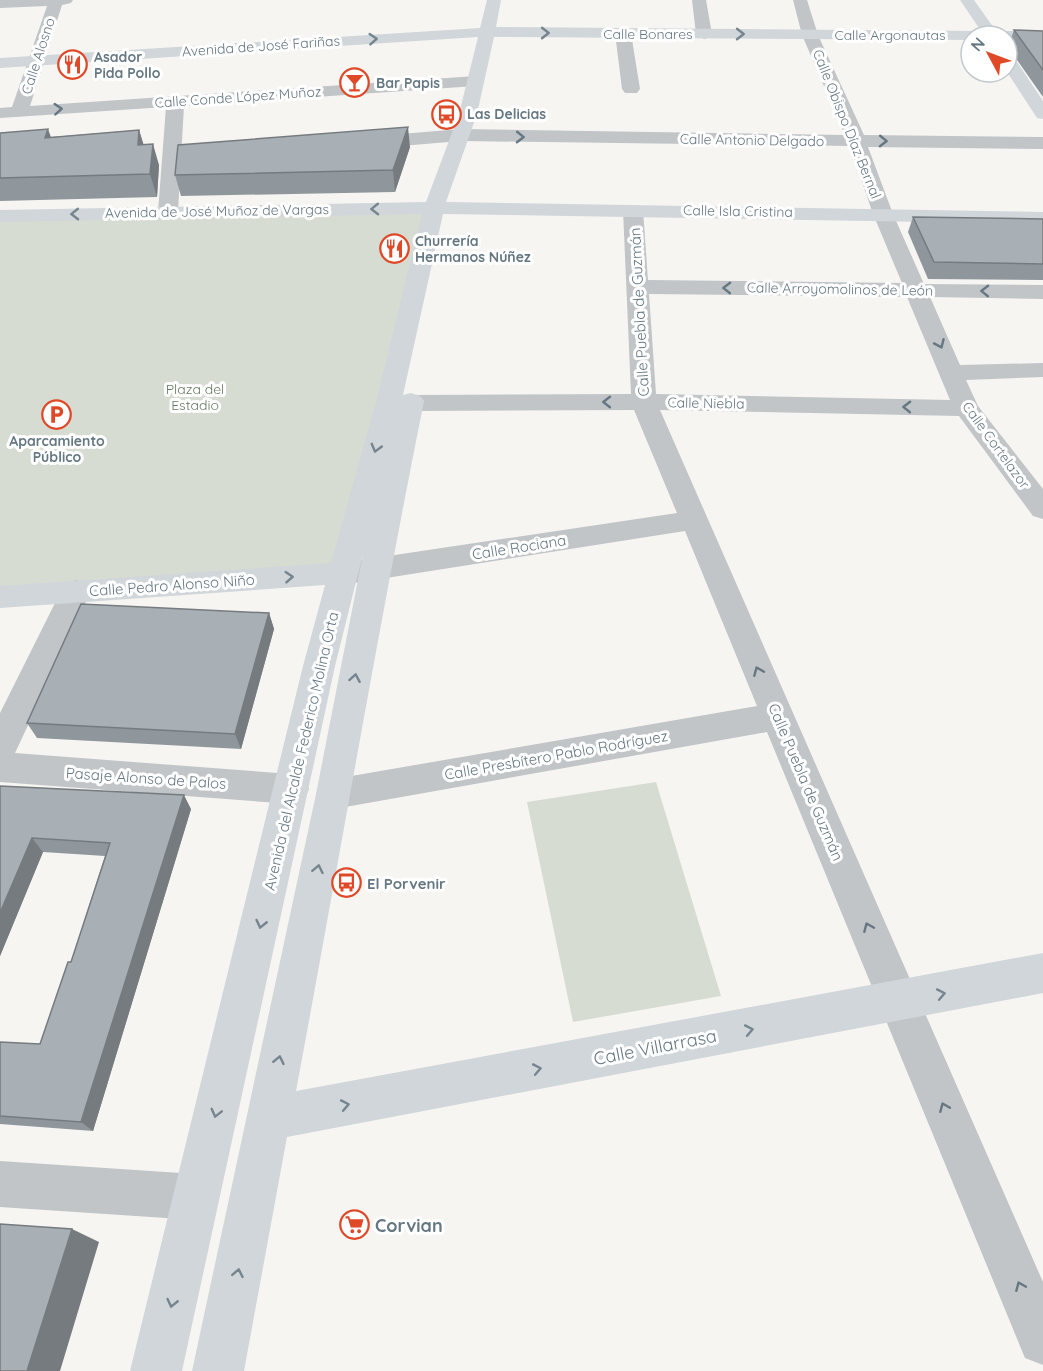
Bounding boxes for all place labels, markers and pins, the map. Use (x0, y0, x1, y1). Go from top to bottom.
place label: Asador Pida Pollo (94, 48, 161, 82)
restaurant icon: Asador Pida Pollo (57, 49, 89, 81)
bar icon: Bar Papis (339, 67, 371, 99)
place label: Bar Papis (376, 74, 440, 92)
bus stop icon: Las Delicias (430, 98, 462, 130)
place label: Las Delicias (467, 105, 546, 123)
place label: Churrería Hermanos Núñez (415, 232, 531, 266)
restaurant icon: Churrería Hermanos Núñez (378, 233, 410, 265)
parking icon: Aparcamiento Público (41, 398, 73, 430)
place label: Aparcamiento Público (9, 432, 105, 466)
bus stop icon: El Porvenir (330, 867, 362, 899)
place label: El Porvenir (367, 874, 446, 893)
supermarket icon: Corvian (338, 1209, 370, 1241)
place label: Corvian (375, 1214, 443, 1237)

